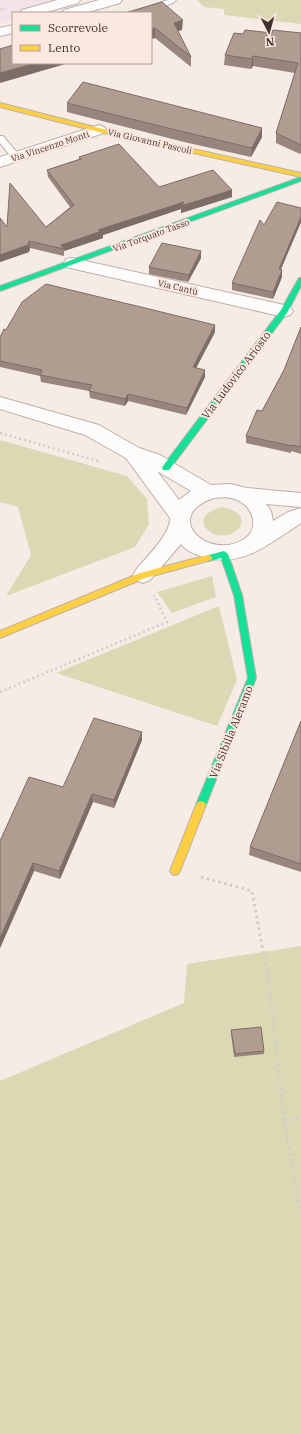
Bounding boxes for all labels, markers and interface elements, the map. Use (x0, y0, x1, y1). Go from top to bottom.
legend (12, 12, 152, 64)
north arrow (249, 12, 289, 52)
text: Scorrevole (48, 20, 108, 35)
text: N (265, 35, 275, 49)
text: Lento (48, 40, 80, 55)
street label: Via Giovanni Pascoli (107, 126, 193, 156)
street label: Via Vincenzo Monti (10, 128, 91, 164)
street label: Via Torquato Tasso (111, 216, 191, 254)
street label: Via Cantù (157, 277, 200, 297)
street label: Via Ludovico Ariosto (198, 328, 274, 422)
street label: Via Sibilla Aleramo (206, 684, 256, 780)

